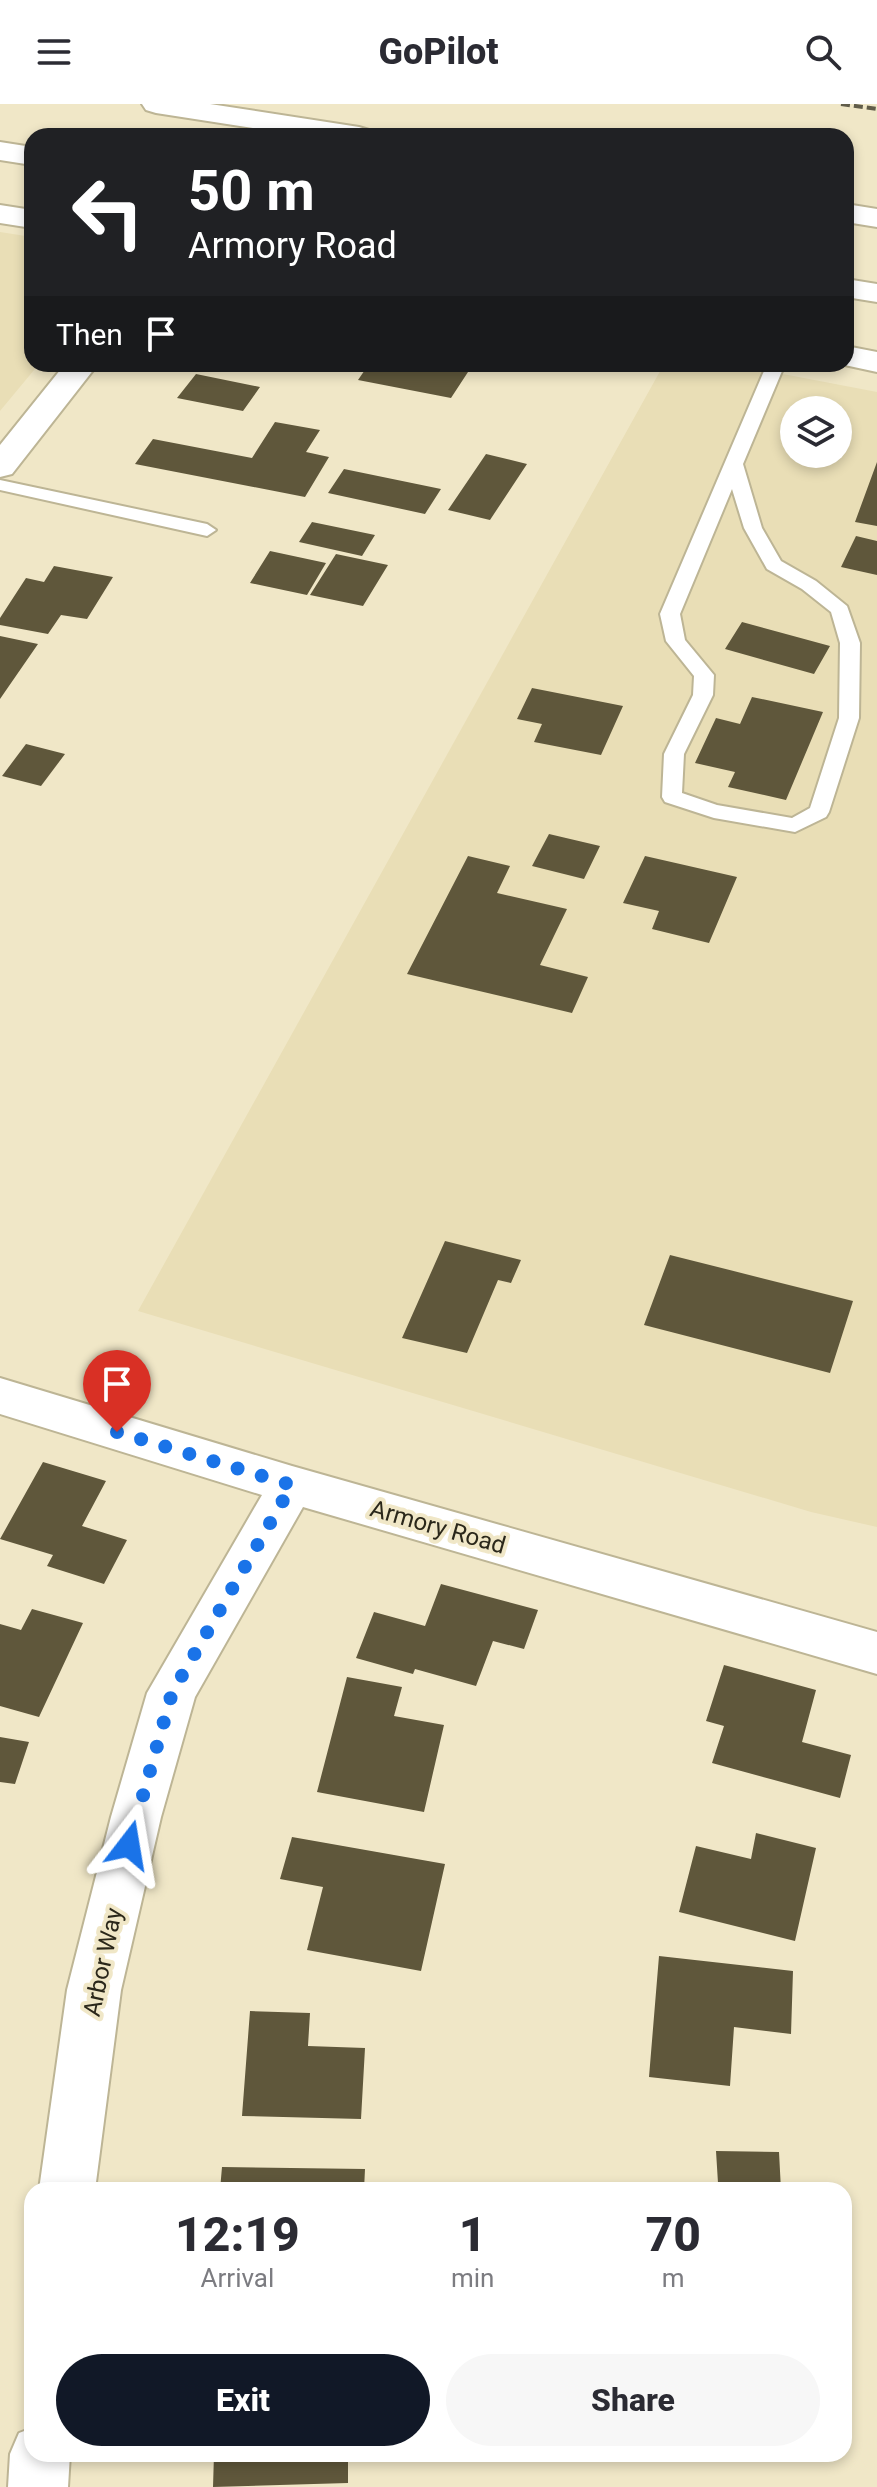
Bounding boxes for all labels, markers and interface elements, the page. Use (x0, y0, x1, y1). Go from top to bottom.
icon: menu (32, 30, 76, 74)
icon: search (801, 30, 845, 74)
text: GoPilot (378, 31, 499, 73)
text: 50 m (188, 158, 315, 224)
icon: left (56, 160, 160, 264)
text: Armory Road (188, 225, 397, 267)
icon: arrive (139, 312, 183, 356)
text: Then (56, 317, 123, 352)
map controls (780, 396, 852, 468)
button: layers (780, 396, 852, 468)
pin (83, 1350, 151, 1432)
icon: arrive (95, 1362, 139, 1406)
street label: Armory Road (367, 1494, 509, 1560)
position arrow (87, 1803, 171, 1887)
street label: Arbor Way (78, 1905, 128, 2019)
text: 12:19 (175, 2206, 300, 2263)
text: 1 (459, 2206, 486, 2263)
text: 70 (646, 2206, 701, 2263)
text: Arrival (201, 2263, 274, 2293)
text: min (451, 2263, 494, 2293)
text: m (662, 2263, 685, 2293)
button: Exit (56, 2354, 430, 2446)
button: Share (446, 2354, 820, 2446)

